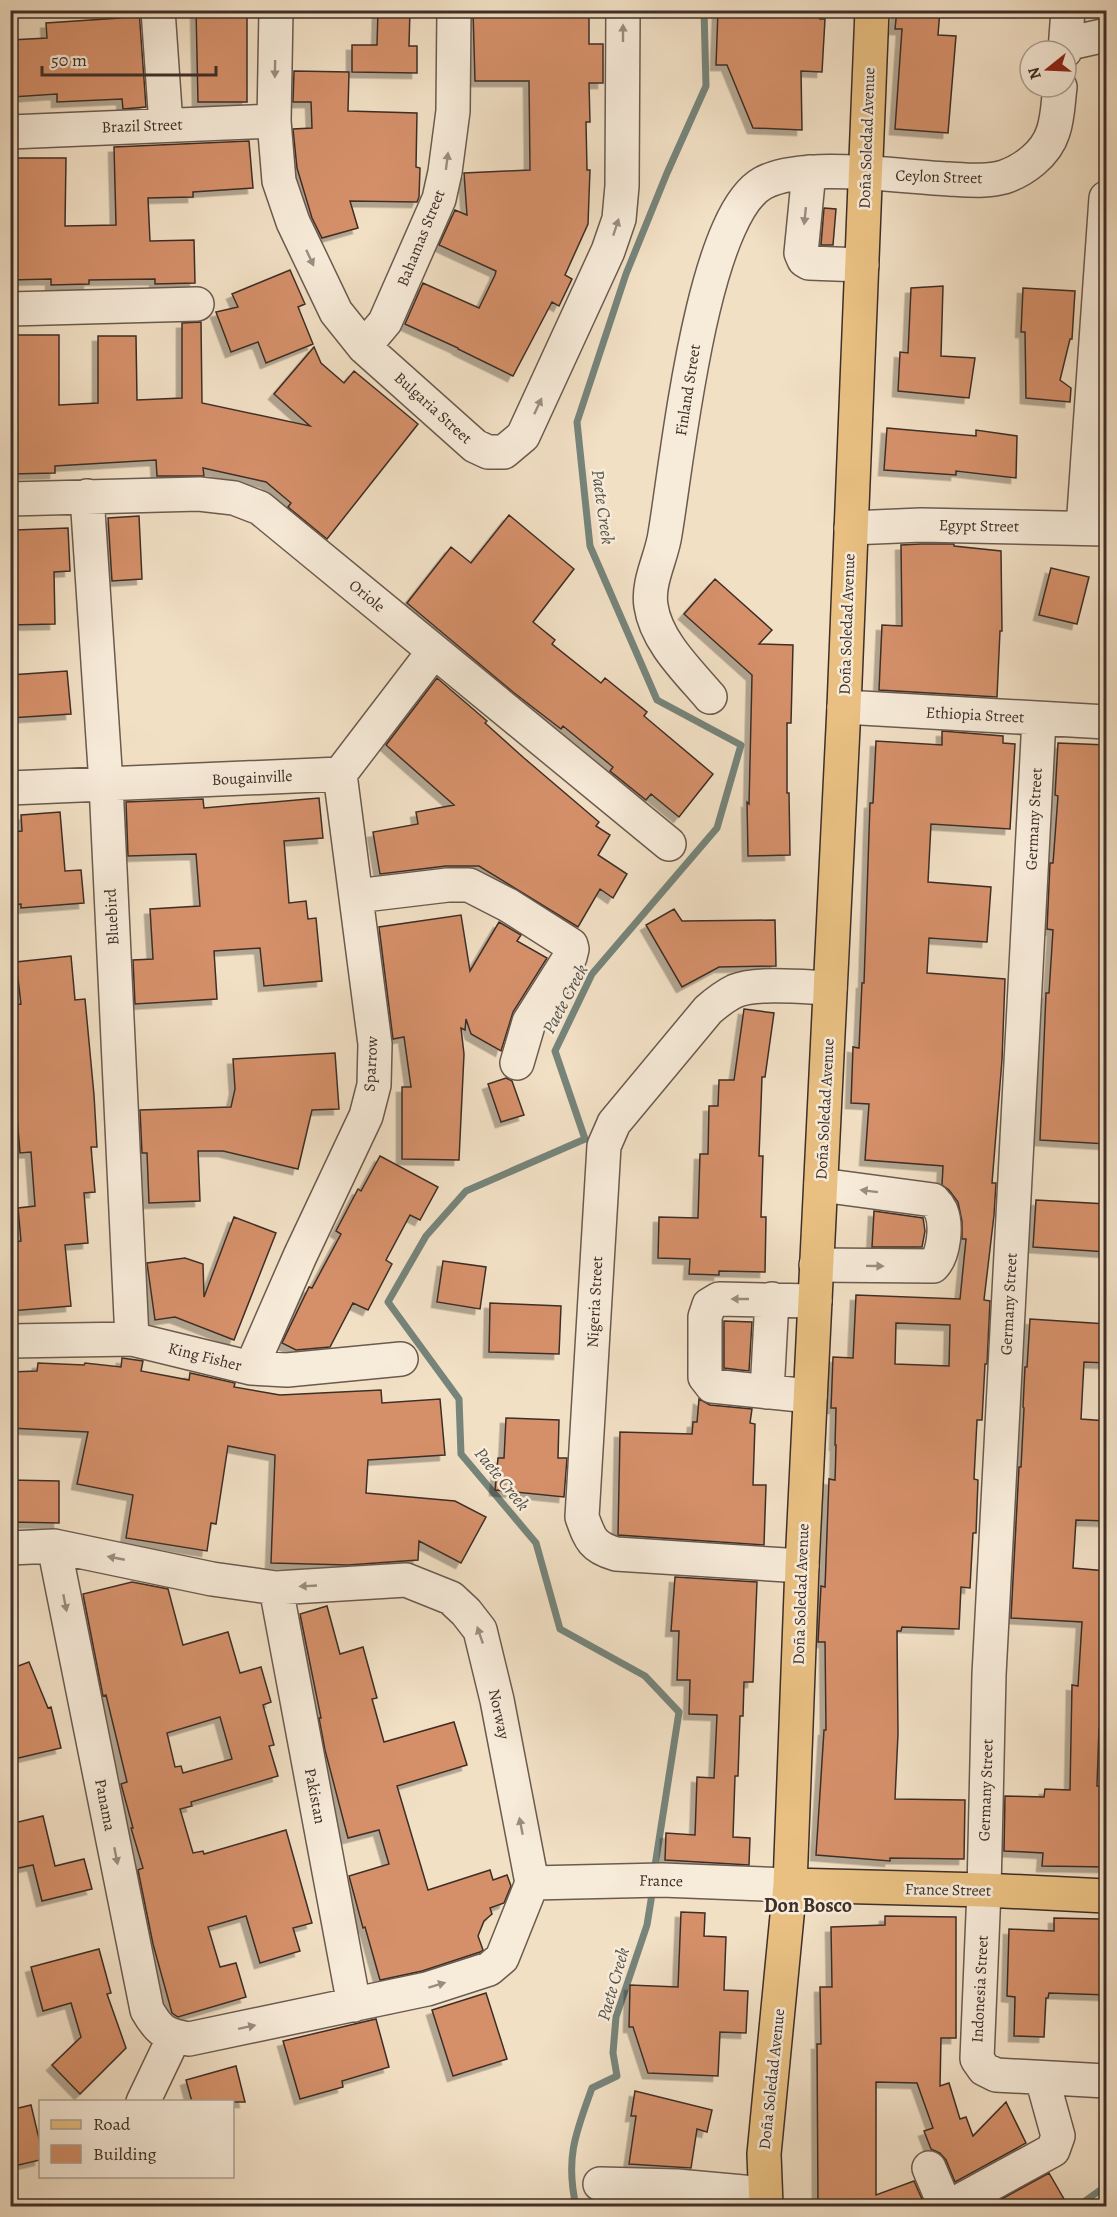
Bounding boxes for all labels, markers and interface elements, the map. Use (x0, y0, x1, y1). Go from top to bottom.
one-way arrow (618, 24, 628, 43)
scale bar (42, 39, 216, 77)
north arrow (1018, 39, 1078, 99)
text: 50 m (51, 48, 87, 72)
one-way arrow (270, 59, 280, 78)
text: N (1022, 64, 1047, 82)
street label: Doña Soledad Avenue (854, 67, 880, 209)
street label: Brazil Street (101, 114, 183, 138)
one-way arrow (442, 152, 451, 171)
street label: Ceylon Street (895, 164, 983, 190)
street label: Bahamas Street (392, 186, 450, 290)
one-way arrow (800, 207, 810, 226)
one-way arrow (612, 218, 621, 236)
one-way arrow (306, 249, 315, 266)
street label: Finland Street (670, 343, 706, 437)
street label: Bulgaria Street (389, 367, 477, 449)
one-way arrow (533, 397, 542, 414)
water label: Paete Creek (586, 468, 620, 546)
street label: Egypt Street (939, 514, 1019, 538)
street label: Doña Soledad Avenue (834, 553, 860, 695)
street label: Oriole (344, 575, 390, 617)
street label: Ethiopia Street (925, 701, 1025, 729)
street label: Bougainville (211, 765, 293, 791)
street label: Germany Street (1020, 767, 1048, 871)
street label: Bluebird (100, 888, 124, 946)
water label: Paete Creek (537, 960, 593, 1038)
street label: Sparrow (359, 1035, 383, 1092)
street label: Doña Soledad Avenue (810, 1038, 840, 1180)
one-way arrow (859, 1187, 878, 1196)
street label: Germany Street (995, 1252, 1023, 1356)
street label: Nigeria Street (582, 1256, 608, 1348)
one-way arrow (865, 1262, 884, 1271)
one-way arrow (730, 1294, 749, 1304)
street label: King Fisher (166, 1337, 244, 1377)
water label: Paete Creek (469, 1442, 535, 1516)
street label: Doña Soledad Avenue (788, 1523, 814, 1665)
one-way arrow (106, 1553, 125, 1562)
one-way arrow (299, 1581, 318, 1591)
one-way arrow (61, 1594, 70, 1613)
one-way arrow (475, 1626, 485, 1644)
street label: Norway (483, 1687, 515, 1742)
street label: Germany Street (973, 1738, 999, 1842)
street label: Pakistan (299, 1766, 331, 1826)
street label: Panama (89, 1777, 121, 1834)
one-way arrow (516, 1816, 525, 1835)
one-way arrow (112, 1847, 121, 1866)
street label: France (639, 1870, 683, 1892)
street label: France Street (905, 1878, 991, 1902)
district label: Don Bosco (764, 1892, 852, 1919)
street label: Indonesia Street (966, 1935, 994, 2043)
water label: Paete Creek (591, 1944, 635, 2024)
one-way arrow (428, 1980, 446, 1990)
street label: Doña Soledad Avenue (754, 2007, 790, 2151)
one-way arrow (237, 2022, 256, 2032)
legend (39, 2100, 234, 2178)
text: Road (93, 2112, 131, 2136)
text: Building (93, 2142, 157, 2166)

